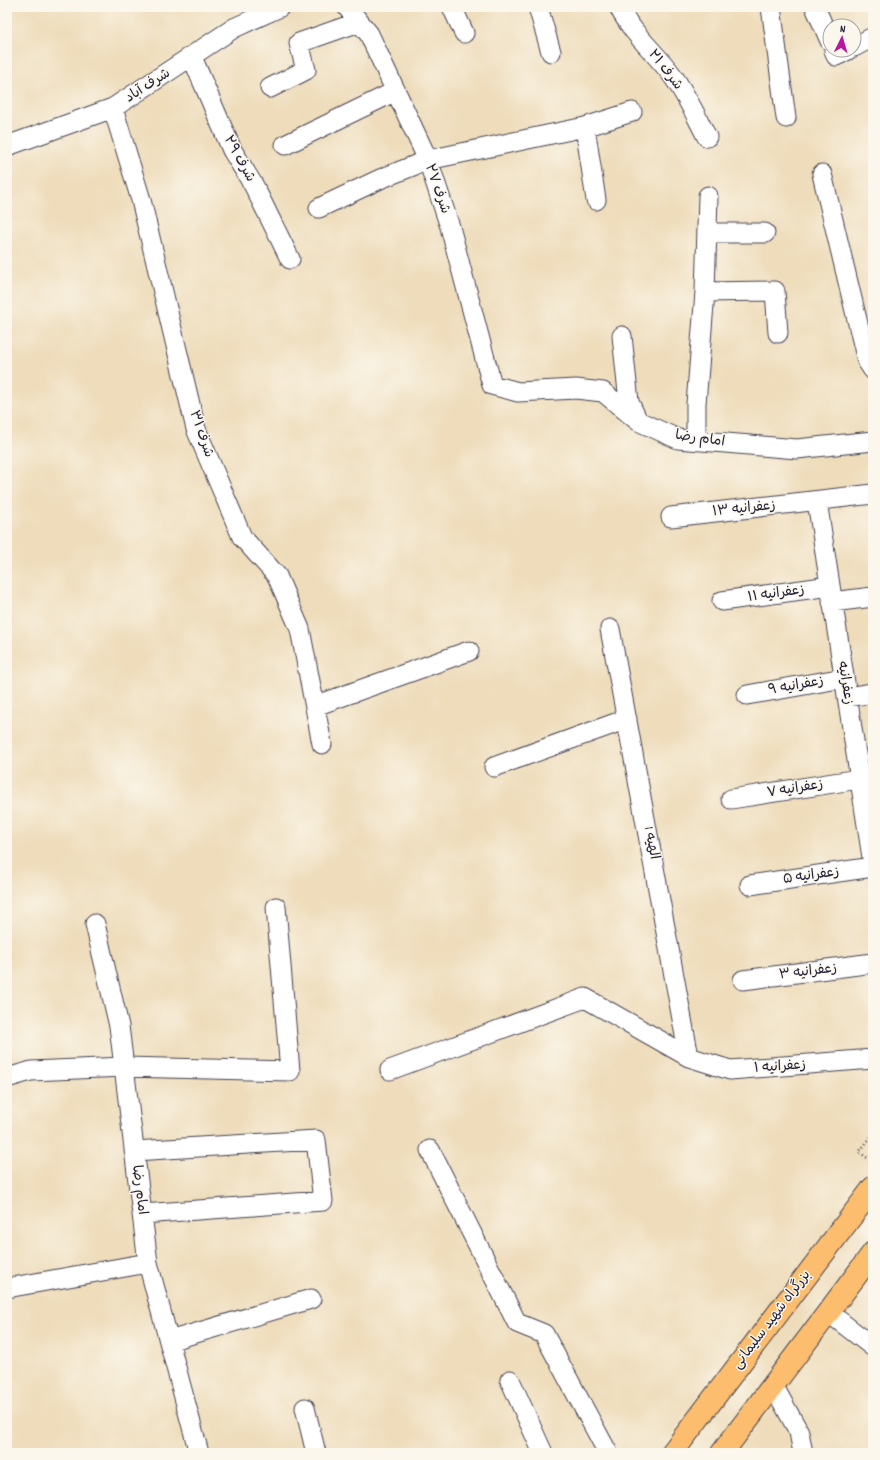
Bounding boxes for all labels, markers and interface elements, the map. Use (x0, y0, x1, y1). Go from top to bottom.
north arrow (822, 18, 862, 58)
text: N (839, 22, 847, 38)
street label: شرف ۲۱ (643, 45, 687, 95)
street label: شرف آباد (121, 64, 175, 108)
street label: شرف ۲۹ (218, 132, 260, 186)
street label: شرف ۲۷ (419, 161, 455, 217)
street label: شرف ۳۱ (184, 408, 218, 460)
street label: امام رضا (674, 426, 726, 452)
street label: زعفرانیه ۱۳ (711, 496, 777, 522)
street label: زعفرانیه ۱۱ (746, 580, 806, 608)
street label: زعفرانیه (832, 660, 858, 706)
street label: زعفرانیه ۹ (767, 671, 825, 701)
street label: زعفرانیه ۷ (765, 775, 825, 803)
street label: الهیه 1 (638, 825, 664, 861)
street label: زعفرانیه ۵ (782, 862, 840, 890)
street label: زعفرانیه ۳ (778, 959, 838, 985)
street label: زعفرانیه ۱ (753, 1055, 807, 1079)
street label: امام رضا (126, 1164, 152, 1216)
street label: بزرگراه شهید سلیمانی (728, 1266, 816, 1374)

